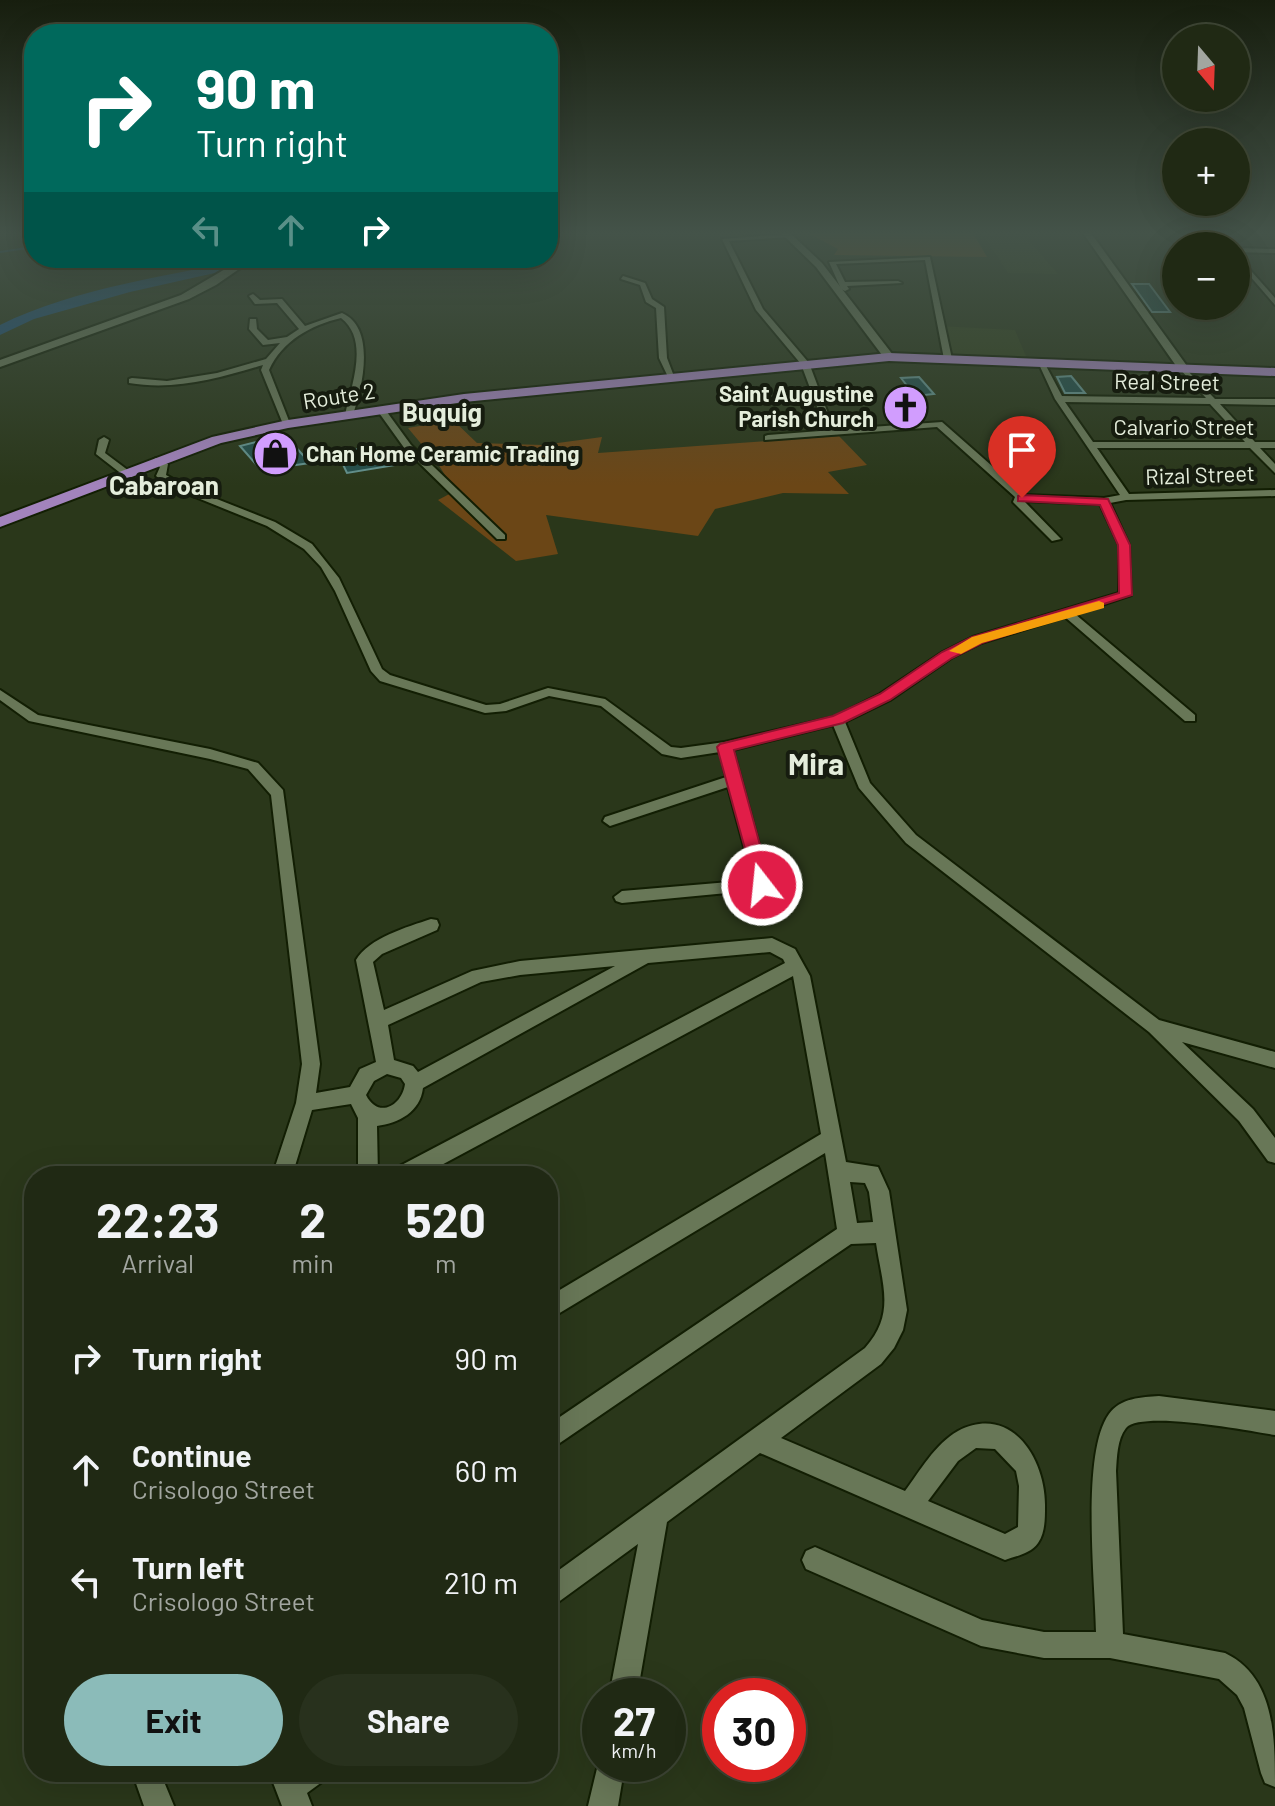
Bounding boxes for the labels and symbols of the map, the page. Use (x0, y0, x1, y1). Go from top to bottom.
north arrow (1162, 24, 1250, 112)
street label: Real Street (1114, 367, 1220, 395)
street label: Route 2 (301, 376, 377, 414)
place label: Saint Augustine Parish Church (719, 380, 874, 431)
church icon: Saint Augustine Parish Church (881, 383, 929, 431)
district label: Buquig (402, 396, 482, 427)
street label: Calvario Street (1113, 413, 1255, 439)
pin (988, 416, 1056, 498)
shop icon: Chan Home Ceramic Trading (251, 430, 299, 478)
place label: Chan Home Ceramic Trading (306, 440, 580, 466)
street label: Rizal Street (1145, 459, 1255, 489)
district label: Cabaroan (109, 469, 219, 500)
district label: Mira (788, 745, 844, 781)
position arrow (720, 843, 804, 927)
speed limit sign: 30 (702, 1678, 806, 1782)

